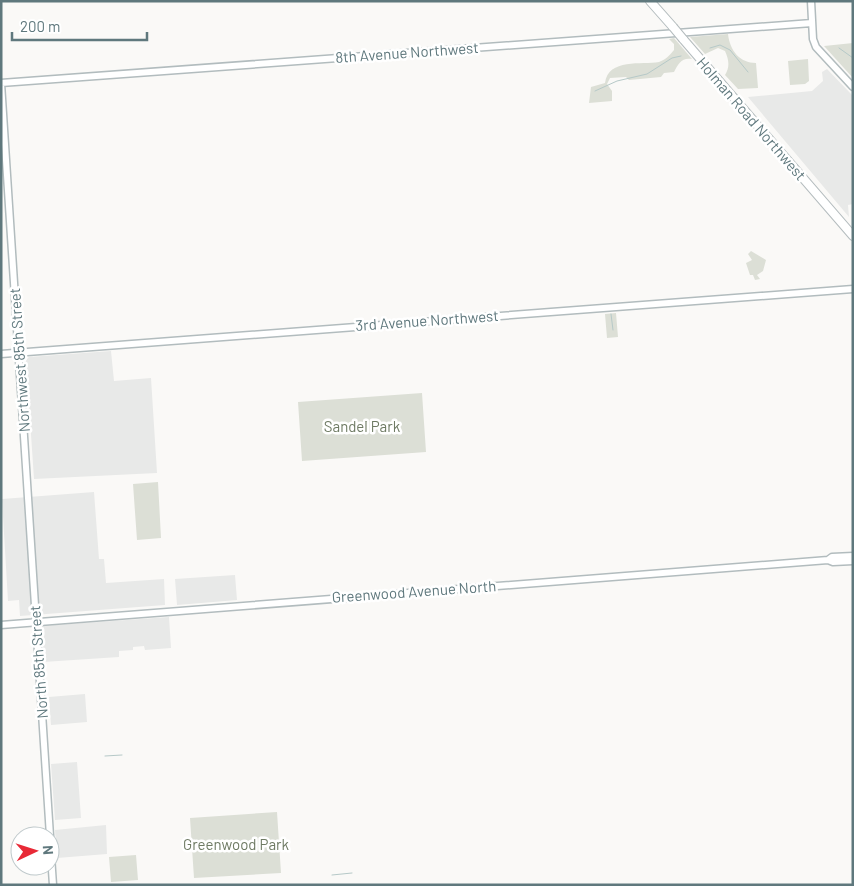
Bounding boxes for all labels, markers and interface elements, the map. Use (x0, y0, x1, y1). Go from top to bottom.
scale bar (12, 10, 148, 42)
text: 200 m (20, 17, 60, 35)
street label: 8th Avenue Northwest (335, 38, 479, 66)
street label: Holman Road Northwest (693, 53, 810, 184)
street label: Northwest 85th Street (5, 287, 33, 433)
street label: 3rd Avenue Northwest (355, 306, 499, 334)
park label: Sandel Park (324, 417, 401, 435)
street label: Greenwood Avenue North (331, 576, 497, 606)
street label: North 85th Street (25, 605, 51, 719)
north arrow (10, 826, 60, 876)
park label: Greenwood Park (183, 835, 290, 853)
text: N (40, 845, 57, 855)

